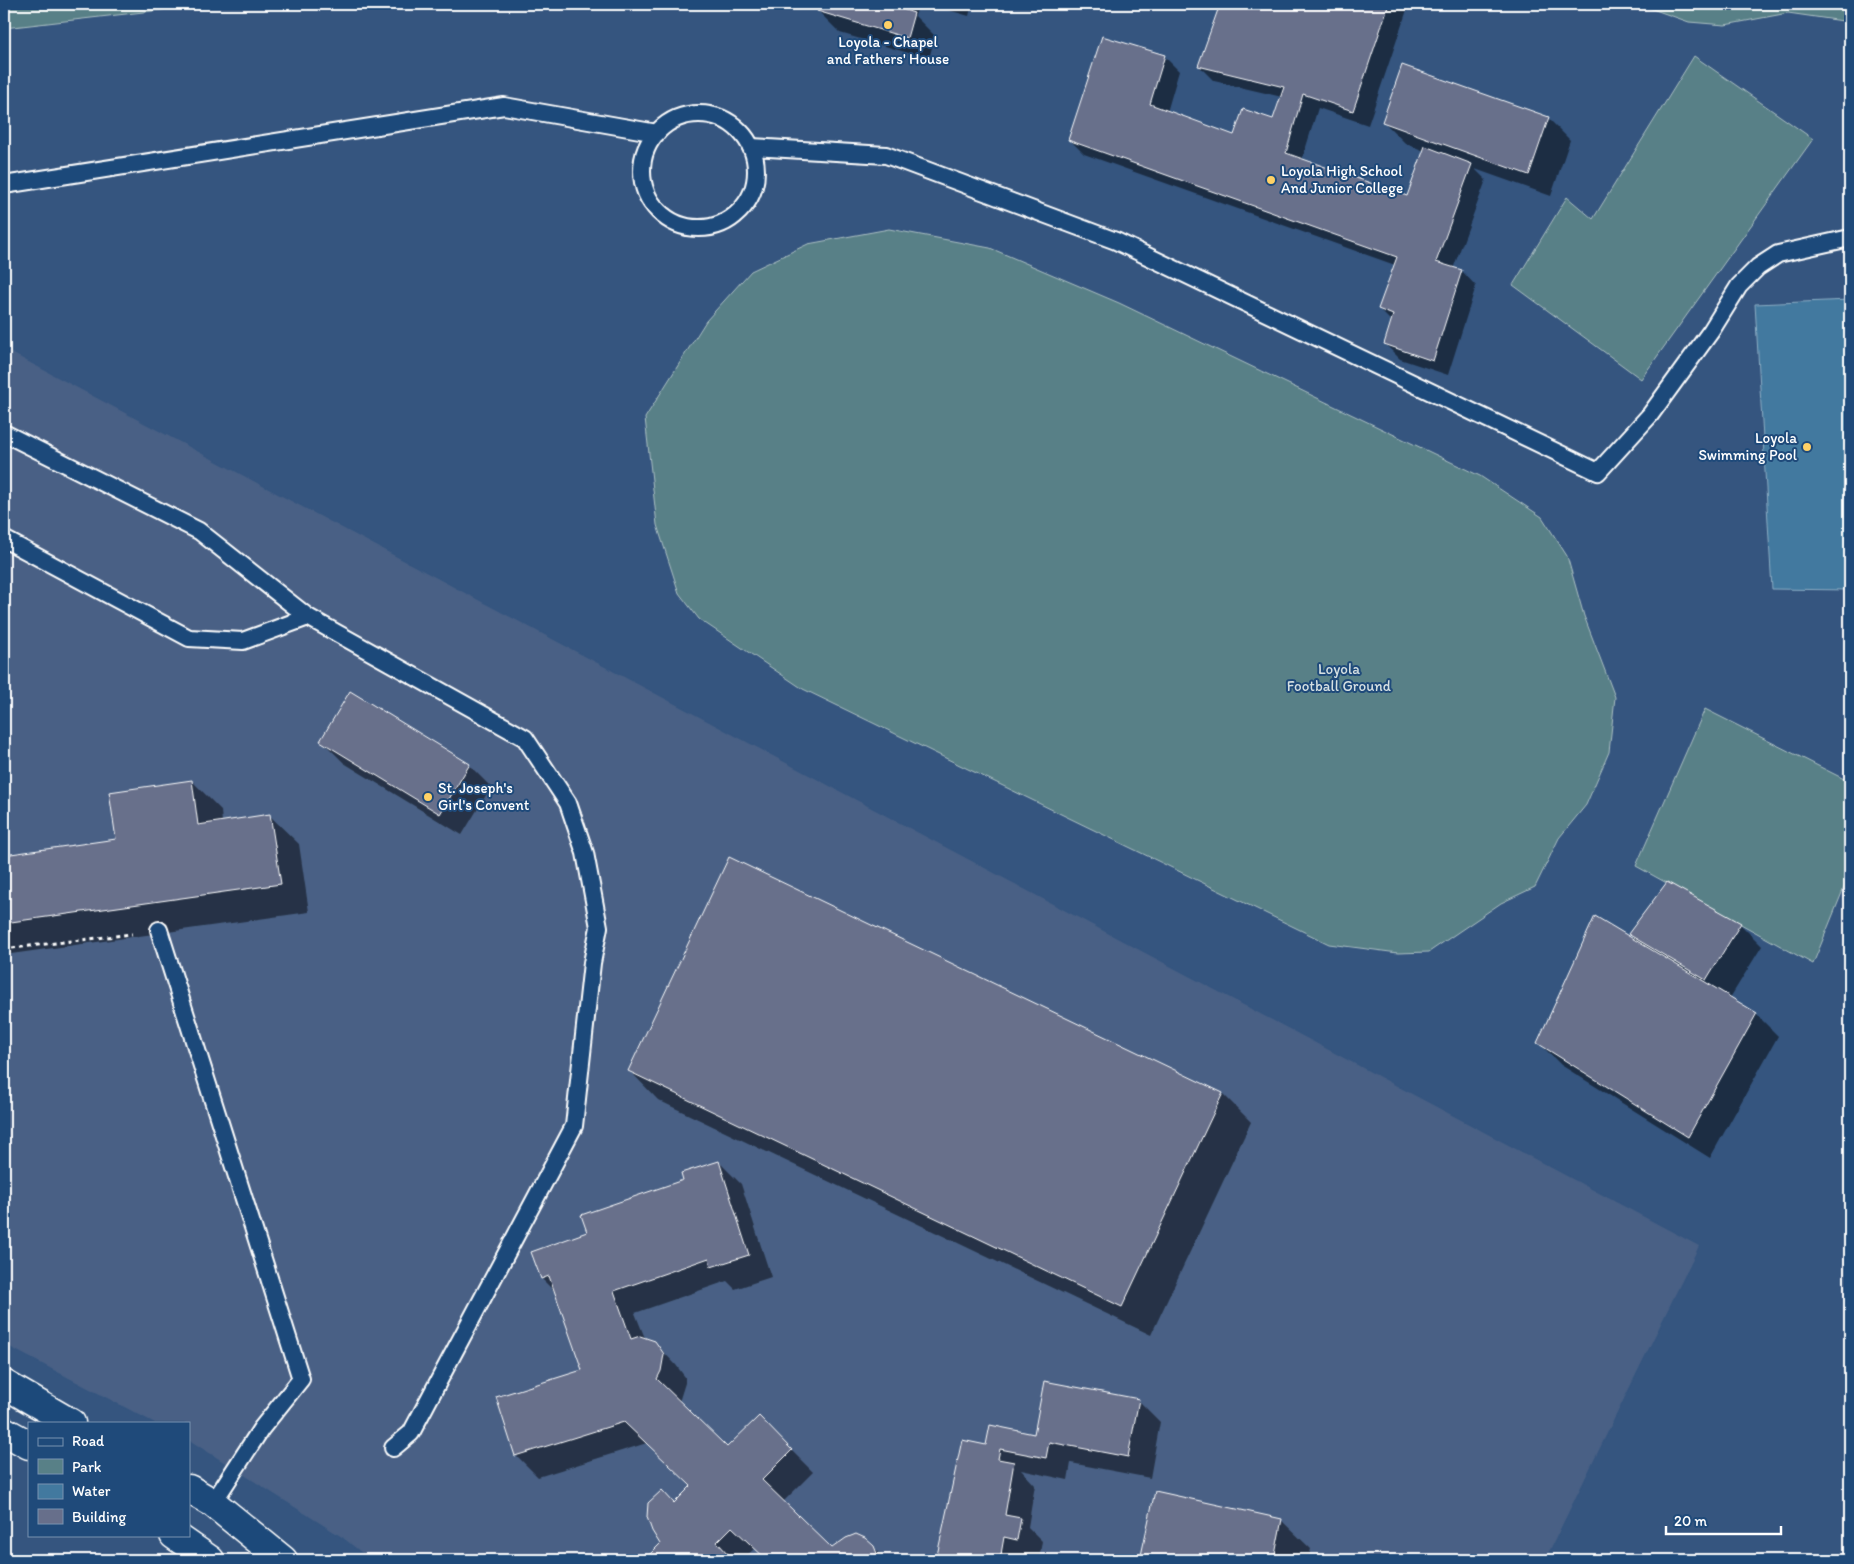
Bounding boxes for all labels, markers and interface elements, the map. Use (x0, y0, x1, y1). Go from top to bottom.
marker: Loyola - Chapel and Fathers' House (882, 19, 894, 31)
place label: Loyola - Chapel and Fathers' House (827, 33, 949, 68)
place label: Loyola High School And Junior College (1281, 162, 1403, 197)
marker: Loyola High School And Junior College (1265, 174, 1277, 186)
place label: Loyola Swimming Pool (1698, 429, 1798, 464)
marker: Loyola Swimming Pool (1801, 441, 1813, 453)
park label: Loyola Football Ground (1287, 660, 1392, 695)
place label: St. Joseph's Girl's Convent (438, 779, 530, 814)
marker: St. Joseph's Girl's Convent (422, 791, 434, 803)
legend (28, 1422, 190, 1536)
text: Road (72, 1432, 105, 1450)
text: Park (72, 1458, 102, 1476)
text: Water (72, 1482, 111, 1500)
scale bar (1666, 1504, 1782, 1536)
text: Building (72, 1508, 126, 1526)
text: 20 m (1674, 1512, 1708, 1530)

